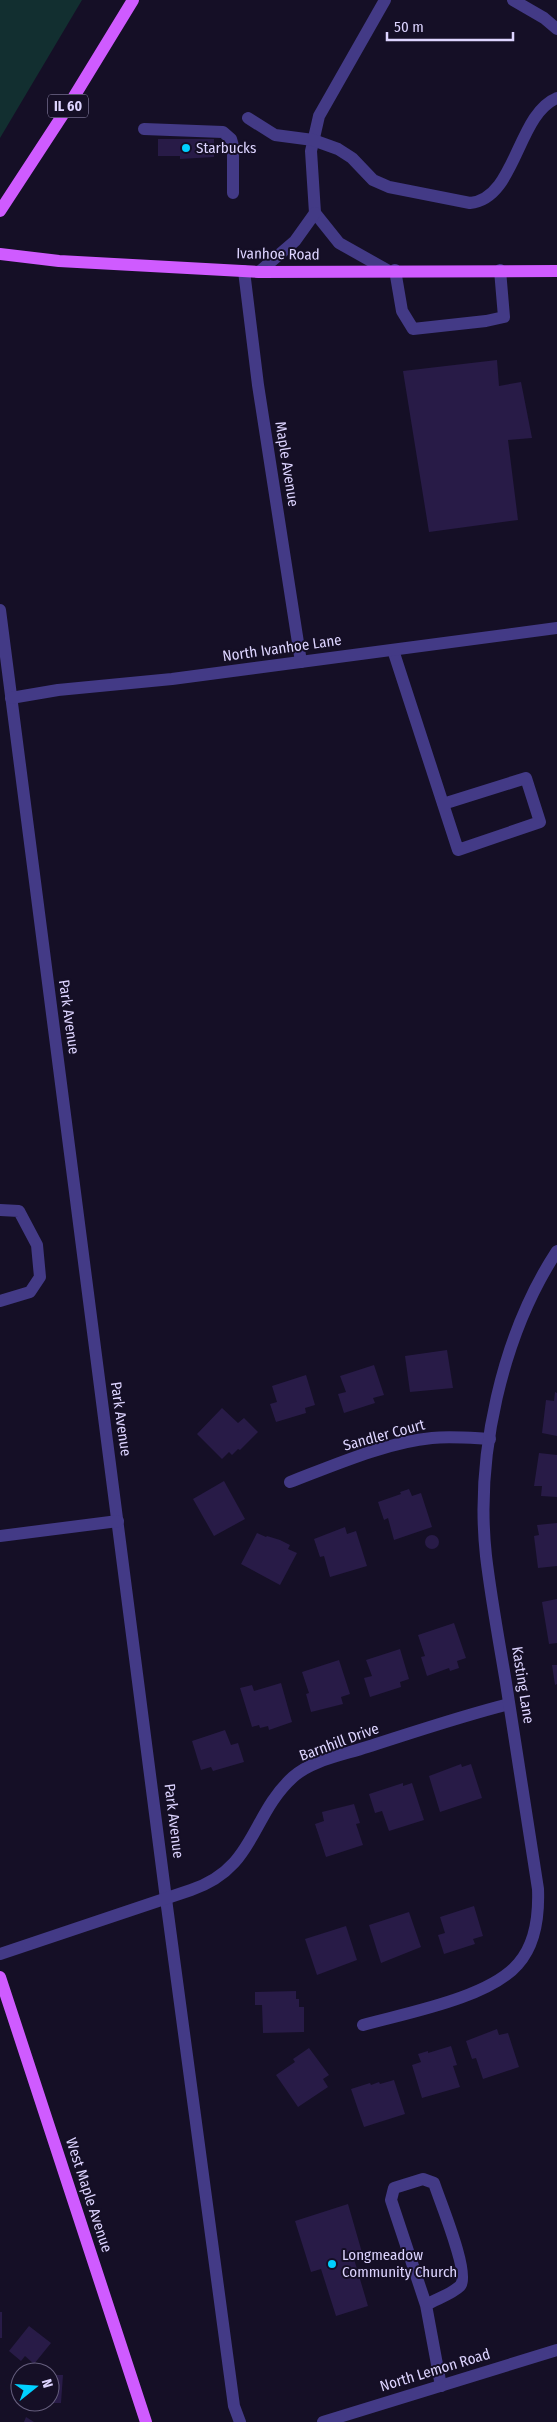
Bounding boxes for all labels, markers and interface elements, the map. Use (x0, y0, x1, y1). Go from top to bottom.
scale bar (387, 10, 513, 42)
text: 50 m (394, 18, 424, 36)
road number: IL 60 (48, 94, 88, 118)
place label: Starbucks (196, 139, 256, 157)
marker: Starbucks (180, 142, 192, 154)
street label: Ivanhoe Road (236, 244, 320, 264)
street label: Maple Avenue (271, 420, 303, 508)
street label: North Ivanhoe Lane (221, 631, 343, 665)
street label: Park Avenue (55, 978, 83, 1056)
street label: Park Avenue (107, 1380, 135, 1458)
street label: Sandler Court (341, 1415, 427, 1455)
street label: Kasting Lane (508, 1645, 538, 1725)
street label: Barnhill Drive (297, 1719, 381, 1765)
street label: Park Avenue (160, 1783, 188, 1859)
street label: West Maple Avenue (62, 2136, 116, 2254)
place label: Longmeadow Community Church (342, 2246, 457, 2281)
marker: Longmeadow Community Church (326, 2258, 338, 2270)
street label: North Lemon Road (378, 2345, 492, 2395)
north arrow (10, 2362, 60, 2412)
text: N (38, 2377, 56, 2390)

